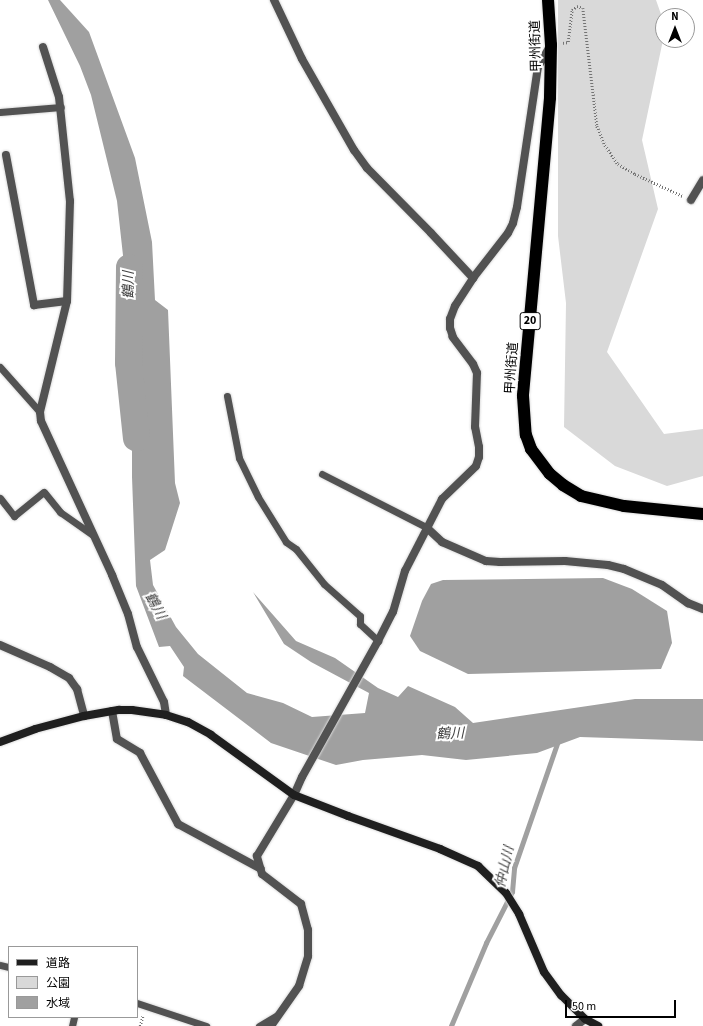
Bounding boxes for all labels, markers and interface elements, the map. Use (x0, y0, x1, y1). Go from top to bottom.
north arrow (655, 8, 695, 48)
text: N (671, 9, 679, 24)
street label: 甲州街道 (528, 20, 544, 72)
water label: 鶴川 (121, 271, 137, 299)
road number: 20 (519, 311, 541, 331)
street label: 甲州街道 (502, 342, 522, 394)
water label: 鶴川 (141, 590, 169, 622)
water label: 鶴川 (436, 725, 464, 743)
water label: 仲山川 (492, 845, 518, 889)
legend (8, 946, 138, 1018)
text: 道路 (46, 955, 70, 972)
text: 公園 (46, 975, 70, 992)
scale bar (567, 992, 678, 1018)
text: 水域 (46, 995, 70, 1012)
text: 50 m (572, 998, 596, 1015)

